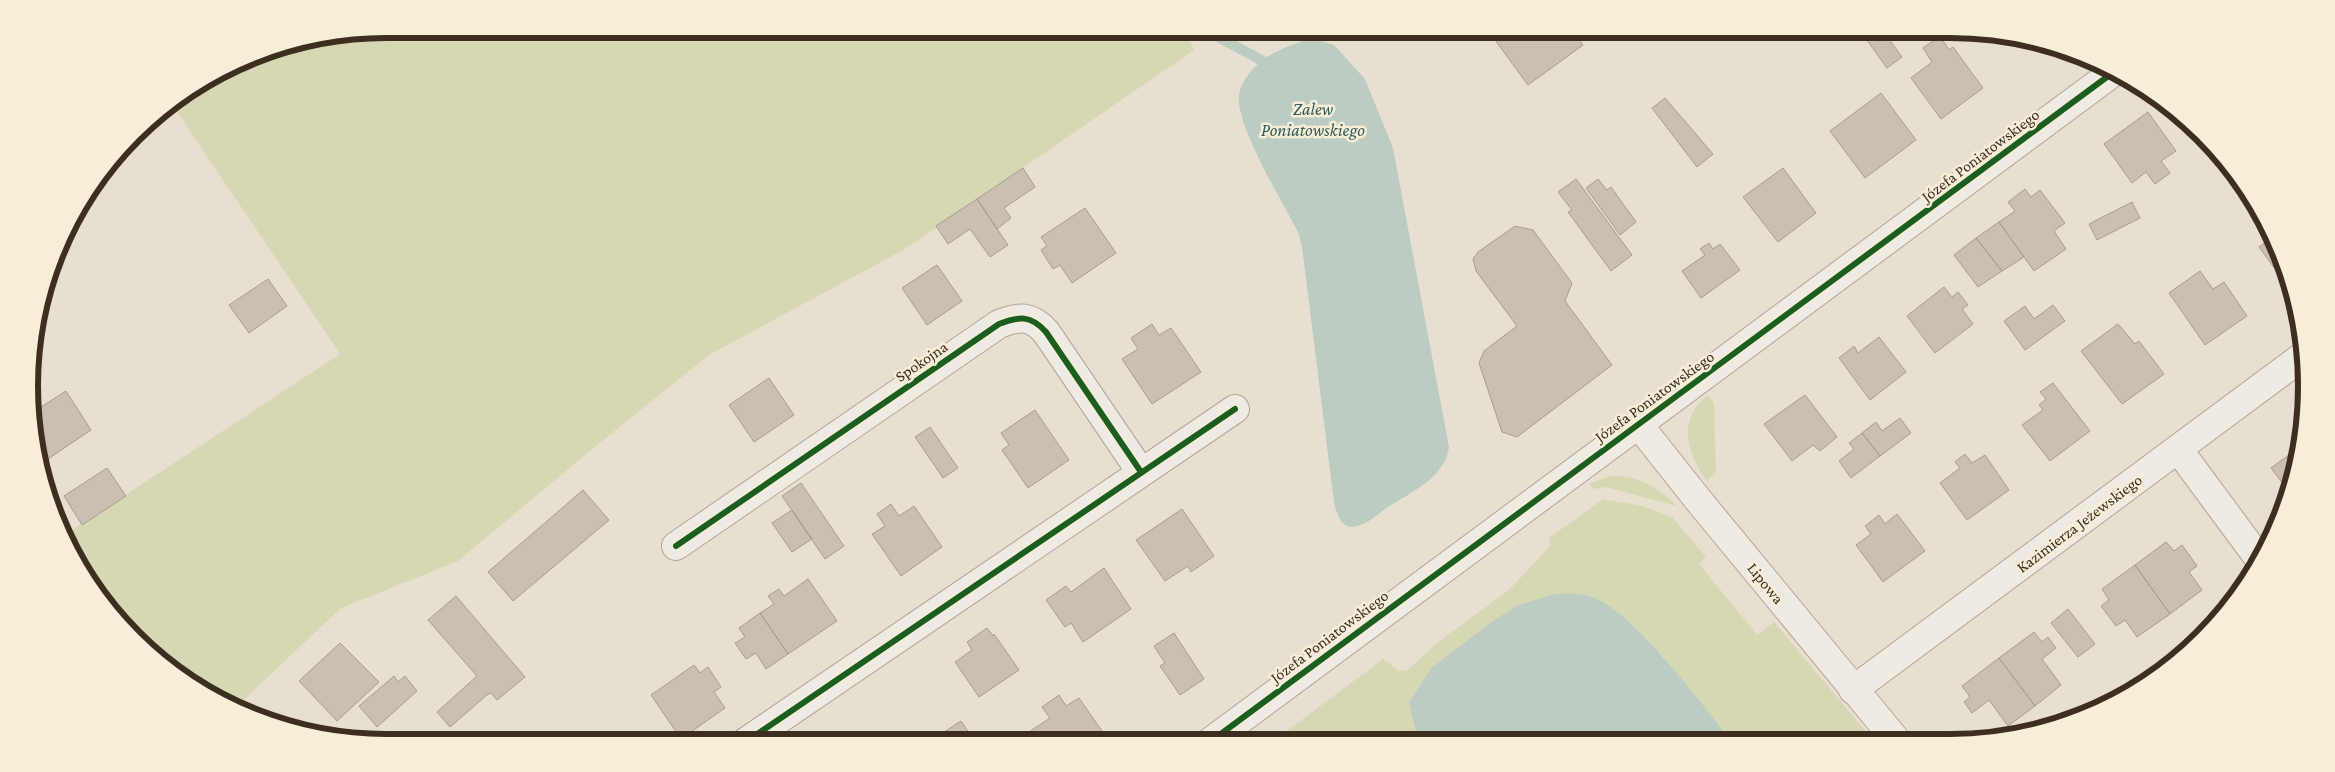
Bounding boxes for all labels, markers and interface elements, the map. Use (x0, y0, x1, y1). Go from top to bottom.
water label: Zalew Poniatowskiego (1261, 99, 1365, 140)
street label: Józefa Poniatowskiego (1917, 106, 2043, 207)
street label: Spokojna (892, 337, 952, 386)
street label: Józefa Poniatowskiego (1590, 347, 1718, 447)
street label: Kazimierza Jeżewskiego (2013, 471, 2146, 577)
street label: Lipowa (1743, 559, 1788, 608)
street label: Józefa Poniatowskiego (1266, 587, 1392, 688)

